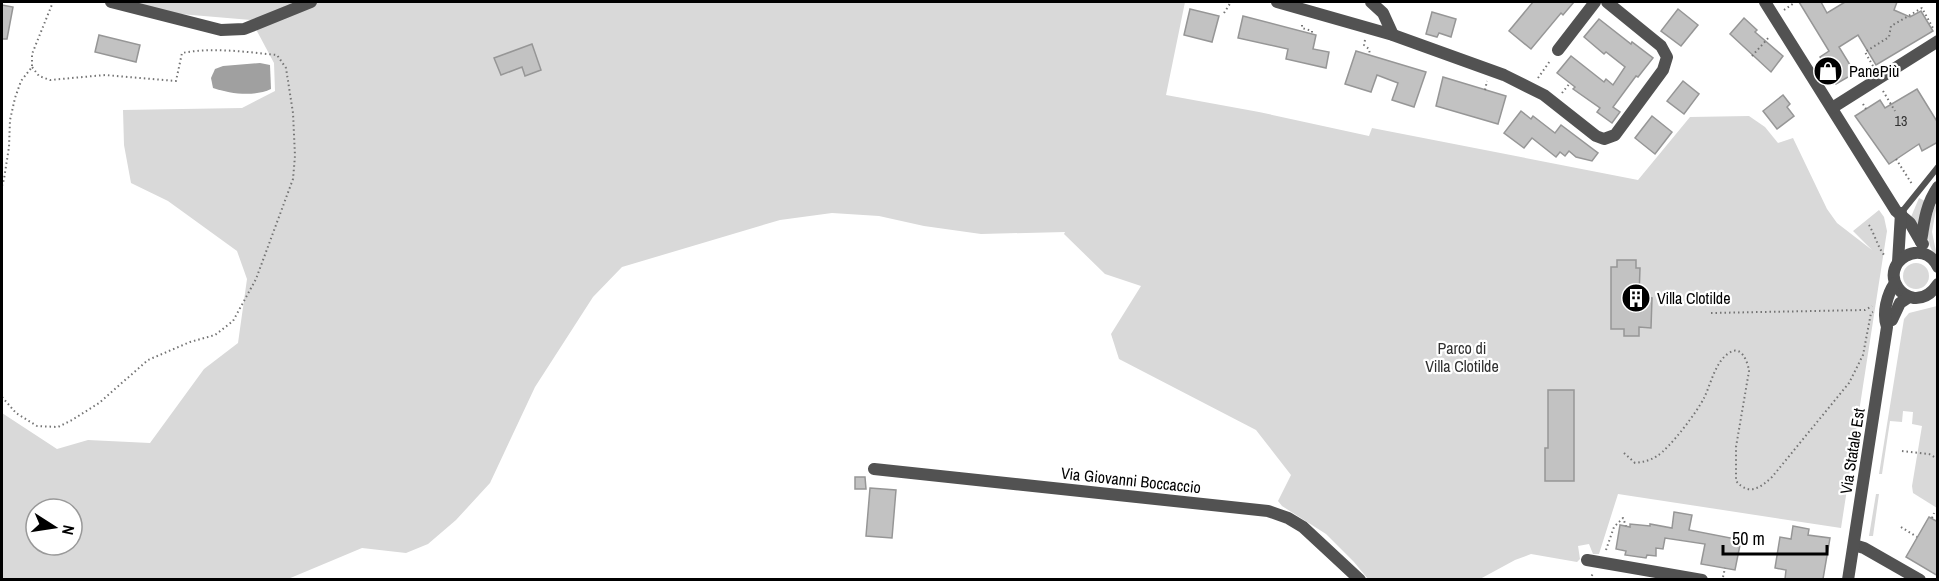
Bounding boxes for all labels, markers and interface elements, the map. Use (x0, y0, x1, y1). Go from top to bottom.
shop icon: PanePiù (1812, 55, 1844, 87)
place label: PanePiù (1849, 60, 1899, 82)
house number: 13 (1895, 112, 1907, 130)
building icon: Villa Clotilde (1620, 282, 1652, 314)
place label: Villa Clotilde (1657, 287, 1730, 309)
park label: Parco di Villa Clotilde (1425, 337, 1499, 377)
street label: Via Statale Est (1834, 406, 1870, 495)
street label: Via Giovanni Boccaccio (1060, 462, 1202, 498)
north arrow (24, 497, 84, 557)
scale bar (1723, 518, 1826, 556)
text: N (57, 523, 80, 537)
text: 50 m (1732, 526, 1765, 551)

